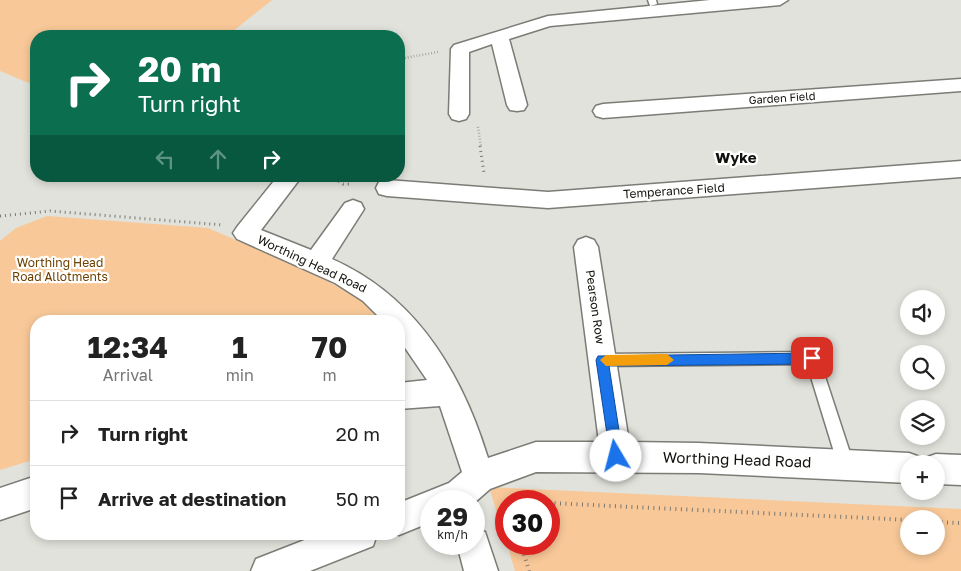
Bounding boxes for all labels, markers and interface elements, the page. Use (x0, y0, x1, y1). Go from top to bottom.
text: 20 m (138, 48, 221, 90)
icon: right (55, 50, 120, 115)
street label: Garden Field (748, 89, 816, 106)
text: Turn right (138, 90, 241, 117)
icon: left (151, 145, 179, 173)
icon: ahead (204, 145, 232, 173)
icon: right (257, 145, 285, 173)
district label: Wyke (715, 148, 757, 166)
street label: Temperance Field (623, 179, 725, 202)
street label: Worthing Head Road (255, 232, 369, 295)
park label: Worthing Head Road Allotments (12, 255, 108, 284)
street label: Pearson Row (583, 269, 608, 345)
map controls (900, 290, 945, 555)
button: sound (900, 290, 945, 335)
text: 12:34 (88, 329, 168, 365)
text: 1 (232, 329, 248, 365)
text: 70 (312, 329, 347, 365)
pin (791, 337, 833, 379)
icon: arrive (798, 344, 826, 372)
button: search (900, 345, 945, 390)
text: Arrival (103, 365, 153, 385)
text: min (226, 365, 254, 385)
text: m (322, 365, 337, 385)
button: layers (900, 400, 945, 445)
icon: right (55, 419, 83, 447)
text: Turn right (98, 422, 188, 445)
text: 20 m (336, 422, 380, 445)
position arrow (589, 429, 641, 481)
street label: Worthing Head Road (662, 447, 812, 471)
button: + (900, 455, 945, 500)
icon: arrive (55, 484, 83, 512)
text: Arrive at destination (98, 487, 286, 510)
text: 50 m (336, 487, 380, 510)
speed limit sign: 30 (495, 490, 560, 555)
text: 29 (437, 501, 468, 532)
button: − (900, 510, 945, 555)
text: km/h (437, 527, 468, 542)

